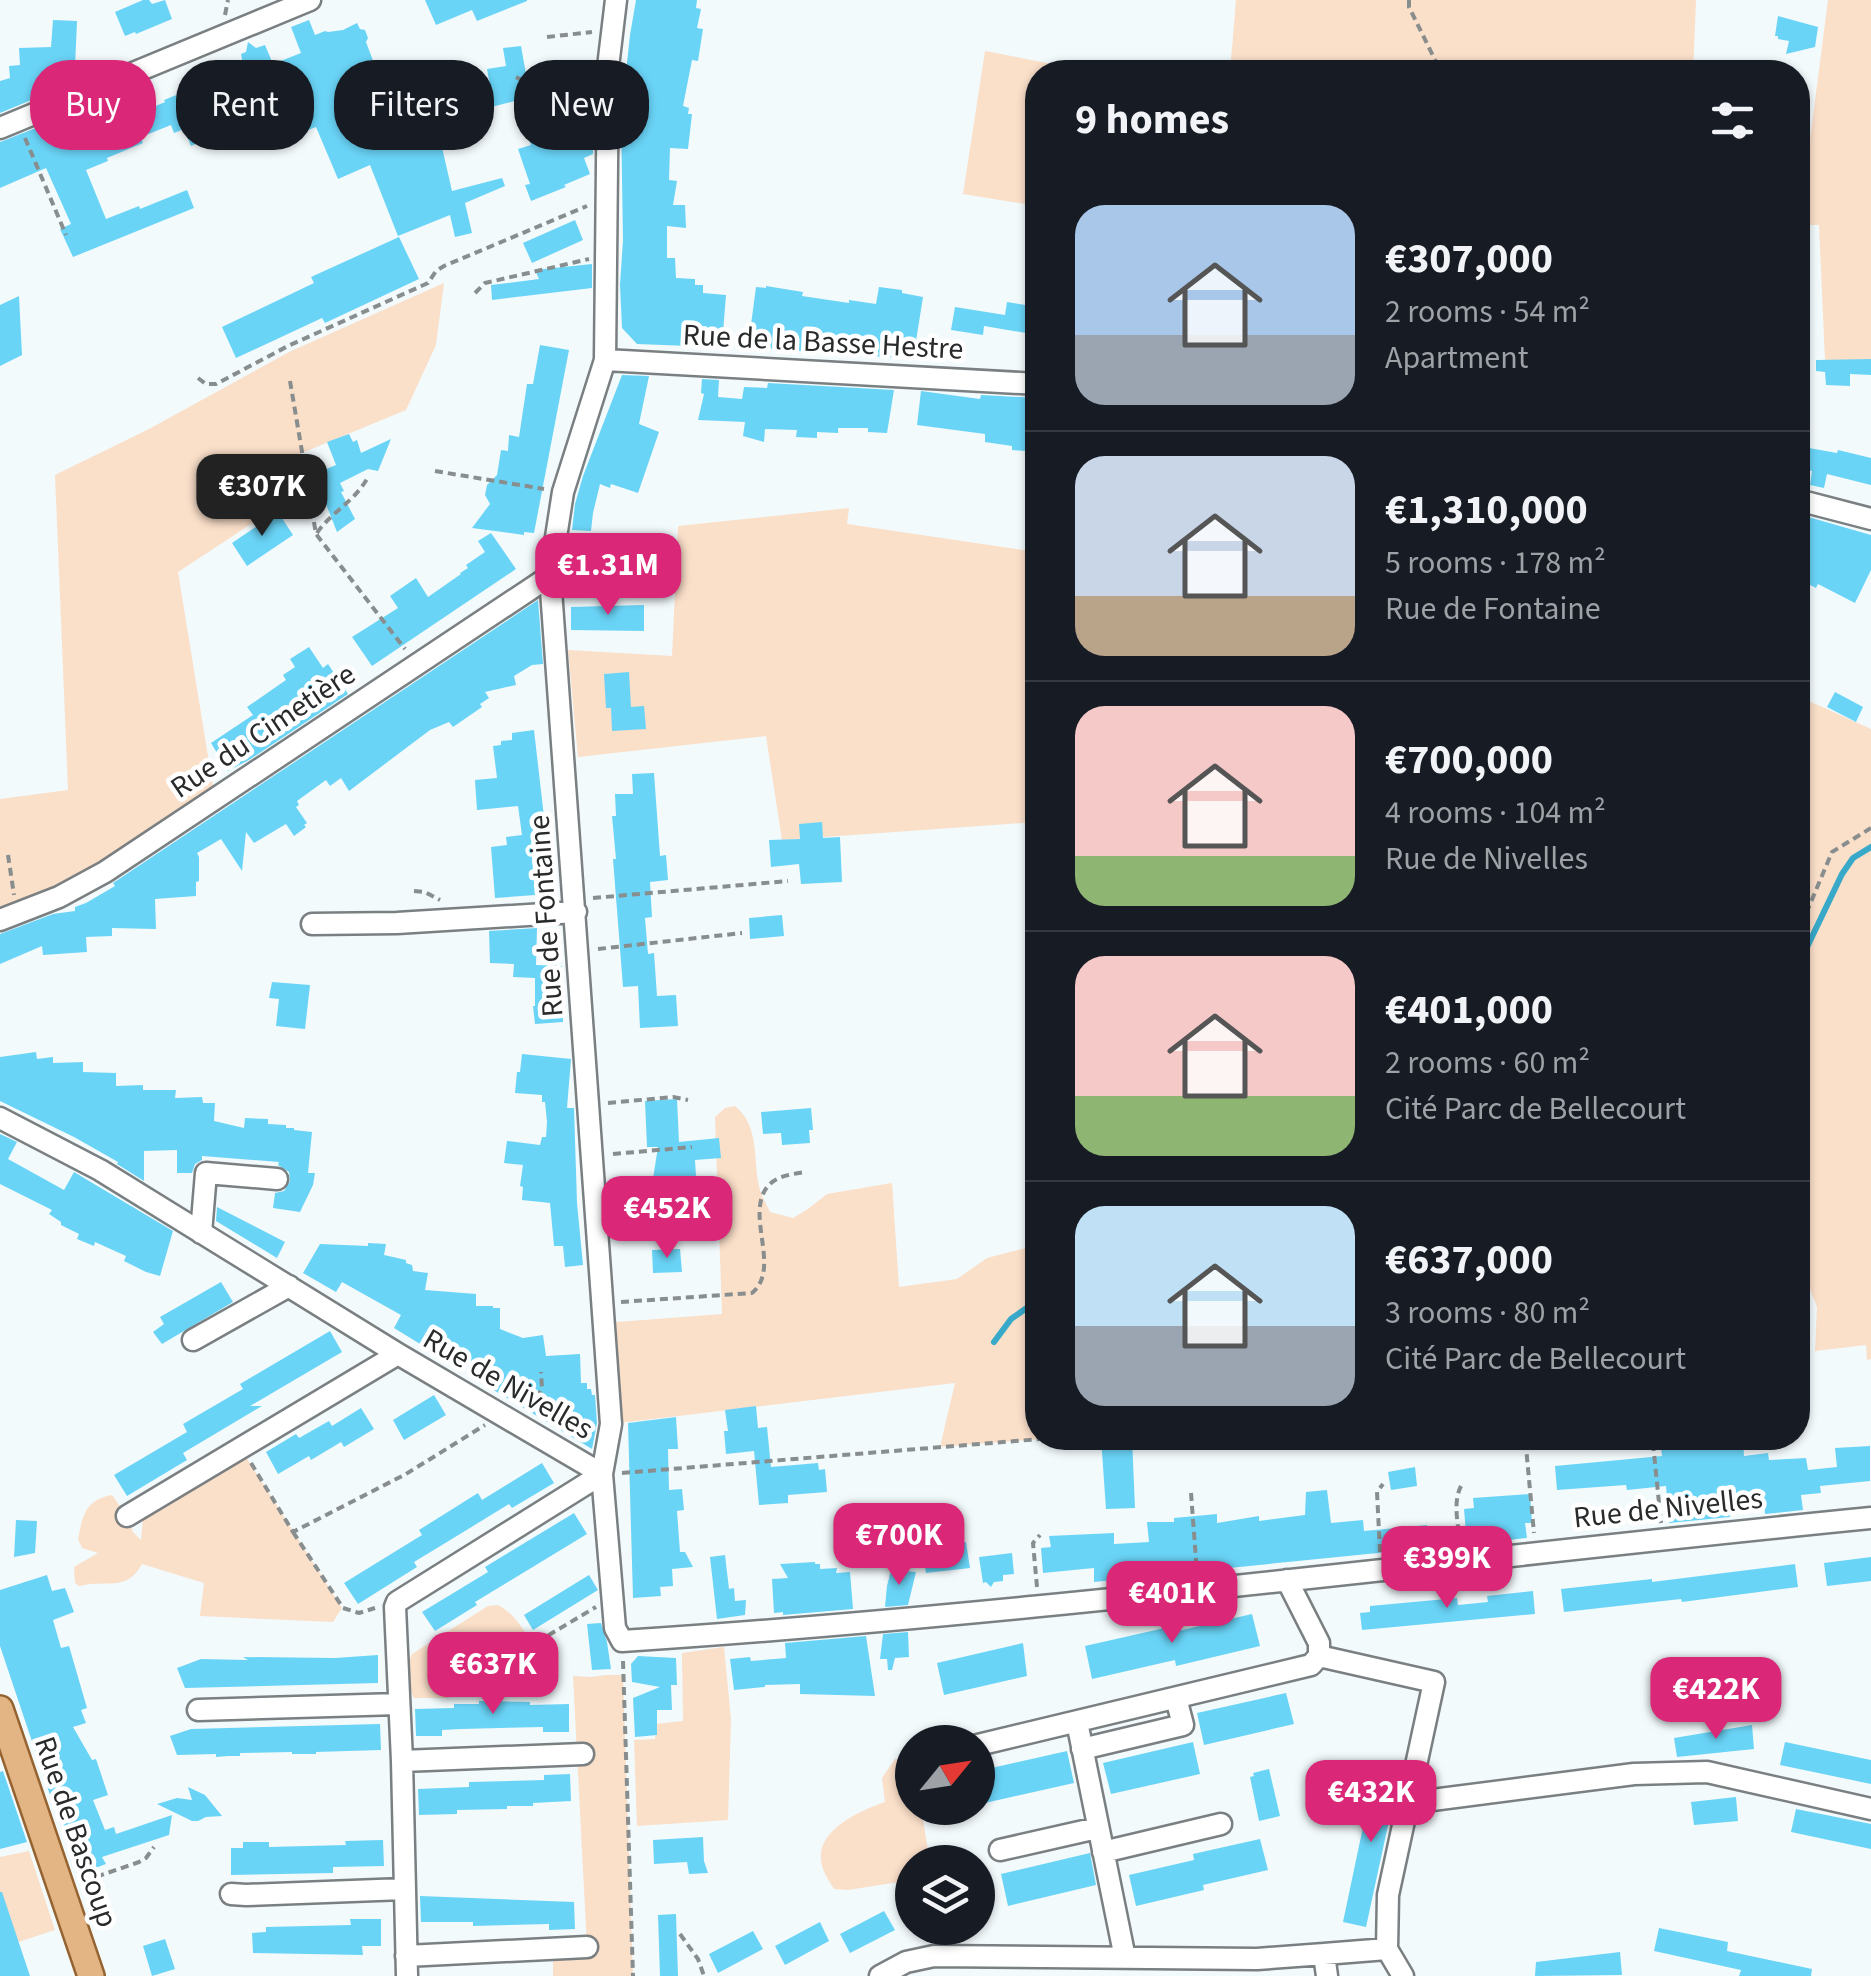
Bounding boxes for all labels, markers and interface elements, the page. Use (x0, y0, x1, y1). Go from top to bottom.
chip: Buy (30, 60, 156, 150)
chip: Rent (176, 60, 314, 150)
chip: Filters (334, 60, 494, 150)
chip: New (514, 60, 649, 150)
text: 9 homes (1075, 90, 1229, 150)
icon: filters (1705, 93, 1760, 148)
text: €307,000 (1385, 229, 1553, 289)
icon: home (1155, 245, 1275, 365)
text: 2 rooms · 54 m² (1385, 289, 1590, 335)
street label: Rue de la Basse Hestre (682, 313, 964, 371)
text: Apartment (1385, 335, 1528, 381)
pin: €307K (192, 454, 332, 539)
text: €307K (218, 463, 306, 509)
text: €1,310,000 (1385, 480, 1588, 540)
icon: home (1155, 496, 1275, 616)
pin: €1.31M (527, 533, 689, 618)
text: 5 rooms · 178 m² (1385, 540, 1606, 586)
text: €1.31M (557, 542, 659, 588)
text: Rue de Fontaine (1385, 586, 1601, 632)
street label: Rue du Cimetière (162, 653, 364, 809)
text: €700,000 (1385, 730, 1553, 790)
icon: home (1155, 746, 1275, 866)
text: 4 rooms · 104 m² (1385, 790, 1606, 836)
street label: Rue de Fontaine (518, 814, 574, 1018)
text: Rue de Nivelles (1385, 836, 1588, 882)
text: €401,000 (1385, 980, 1553, 1040)
icon: home (1155, 996, 1275, 1116)
text: 2 rooms · 60 m² (1385, 1040, 1590, 1086)
text: Cité Parc de Bellecourt (1385, 1086, 1686, 1132)
pin: €452K (597, 1176, 737, 1261)
text: €452K (623, 1185, 711, 1231)
text: €637,000 (1385, 1230, 1553, 1290)
icon: home (1155, 1246, 1275, 1366)
text: 3 rooms · 80 m² (1385, 1290, 1590, 1336)
street label: Rue de Nivelles (415, 1318, 601, 1450)
text: Cité Parc de Bellecourt (1385, 1336, 1686, 1382)
street label: Rue de Nivelles (1571, 1477, 1765, 1539)
pin: €700K (829, 1503, 969, 1588)
text: €700K (855, 1512, 943, 1558)
pin: €399K (1377, 1526, 1517, 1611)
text: €399K (1403, 1535, 1491, 1581)
pin: €401K (1102, 1561, 1242, 1646)
text: €401K (1128, 1570, 1216, 1616)
pin: €637K (423, 1632, 563, 1717)
text: €637K (449, 1641, 537, 1687)
pin: €422K (1646, 1657, 1786, 1742)
text: €422K (1672, 1666, 1760, 1712)
north arrow (895, 1725, 995, 1825)
map controls (895, 1725, 995, 1945)
street label: Rue de Bascoup (23, 1731, 129, 1933)
pin: €432K (1301, 1760, 1441, 1845)
text: €432K (1327, 1769, 1415, 1815)
button: layers (895, 1845, 995, 1945)

